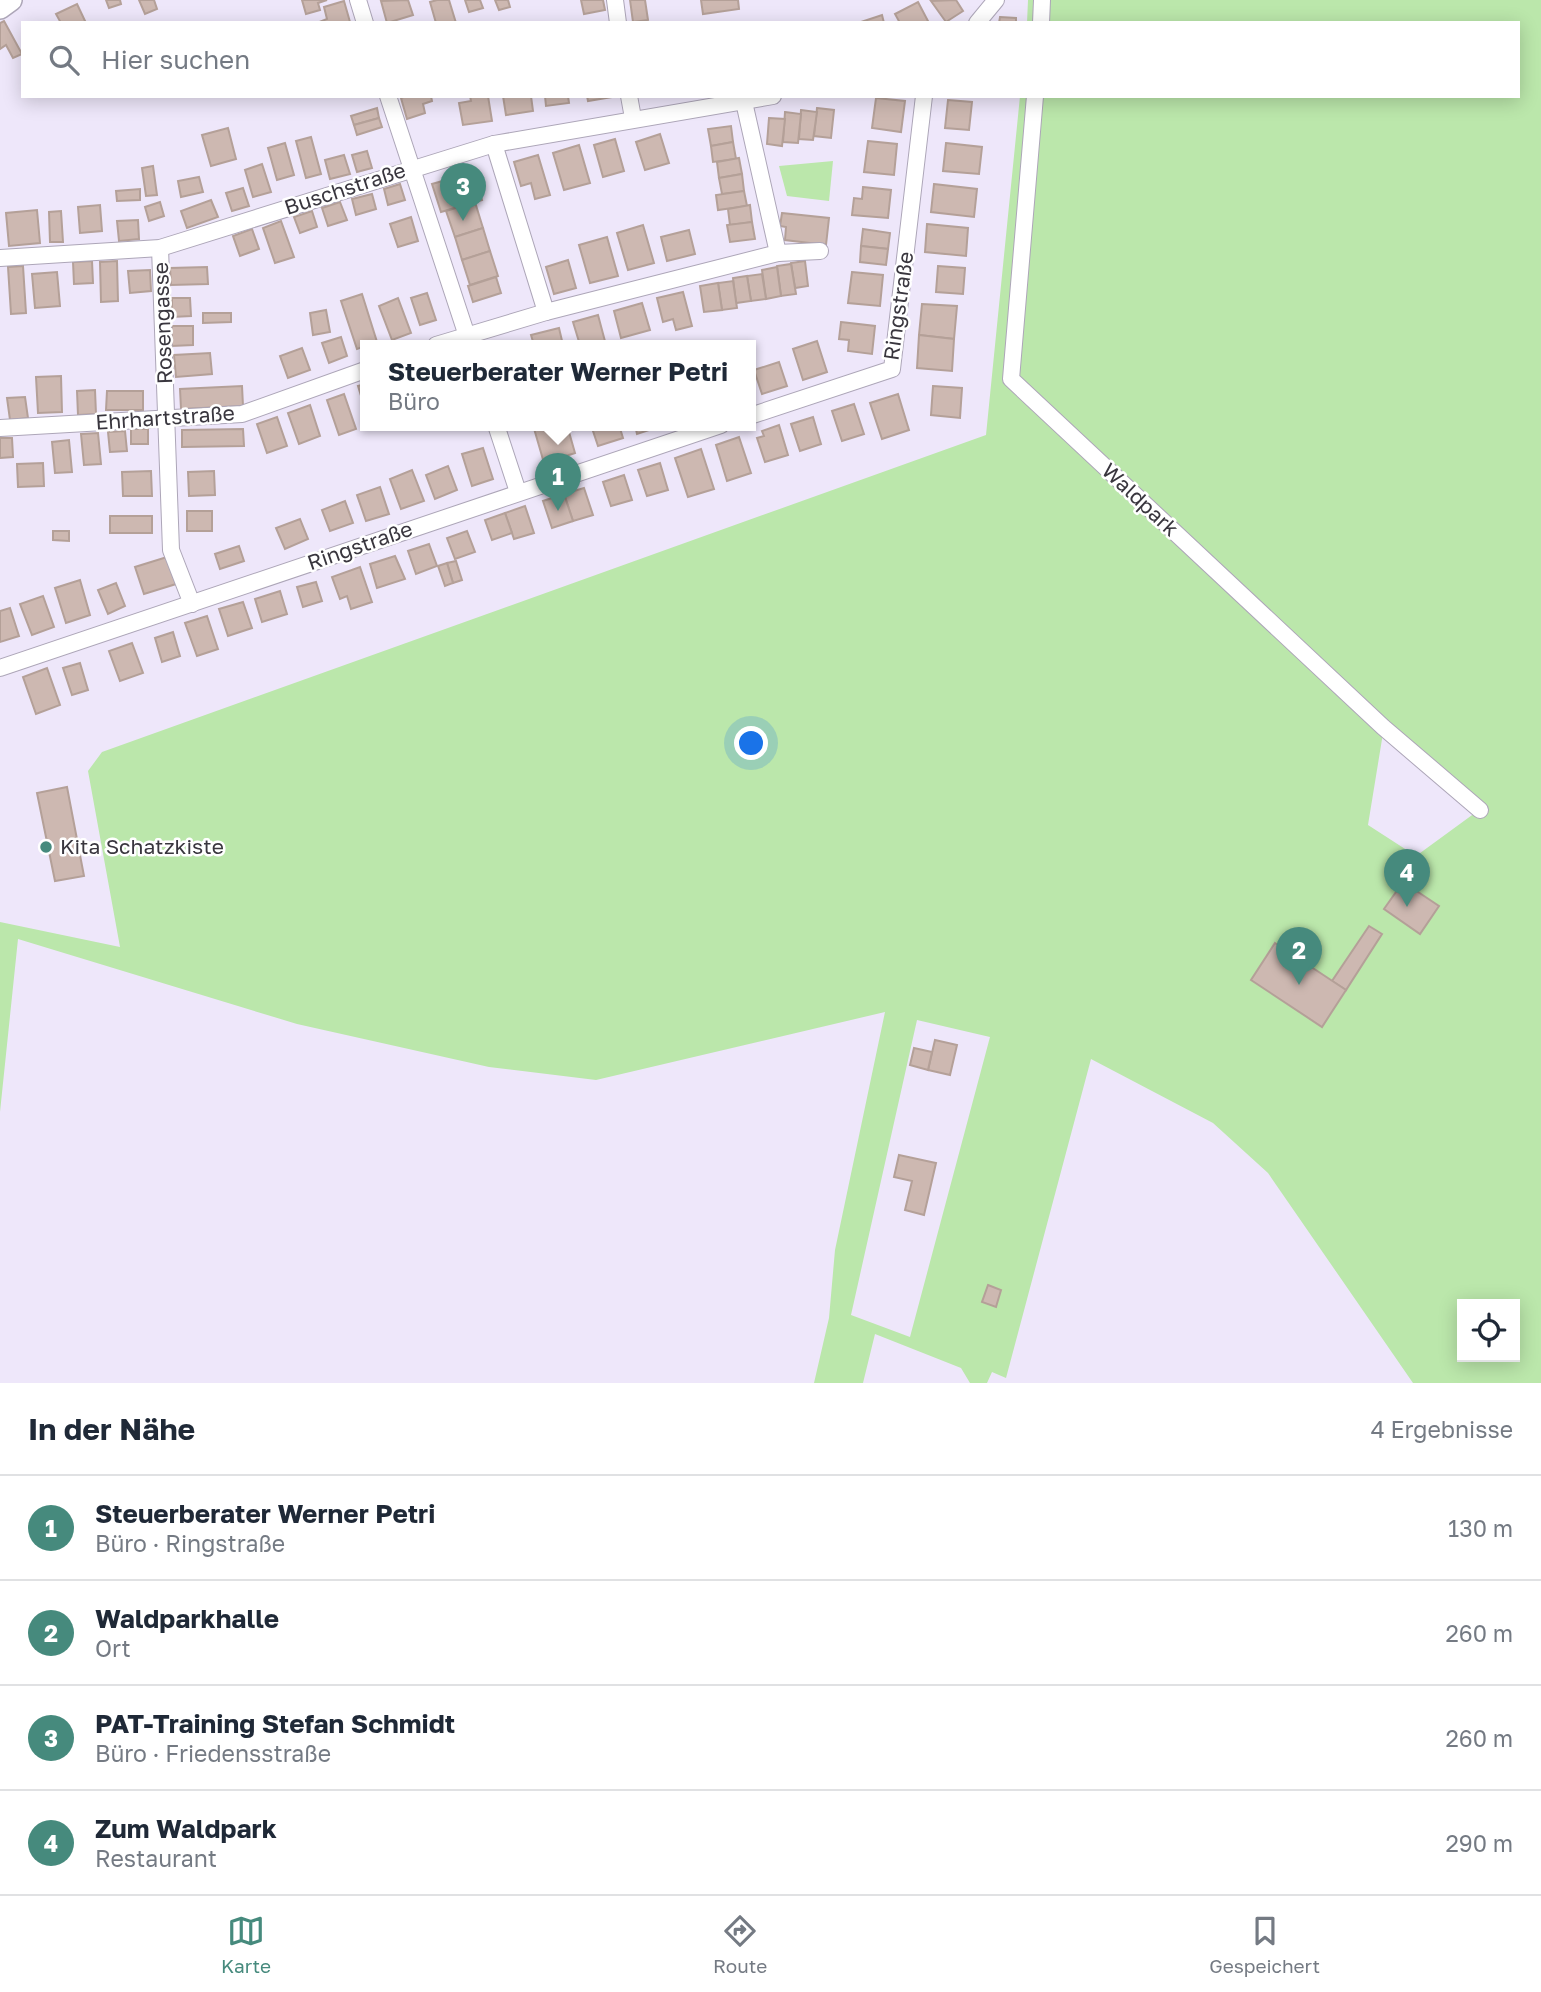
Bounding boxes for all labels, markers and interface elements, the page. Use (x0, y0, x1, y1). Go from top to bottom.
search box (21, 21, 1520, 98)
icon: search (45, 41, 83, 79)
text: Hier suchen (101, 44, 250, 75)
street label: Buschstraße (281, 156, 409, 220)
pin: 3 (440, 163, 486, 221)
street label: Ringstraße (878, 250, 919, 362)
street label: Rosengasse (147, 262, 177, 385)
popup (360, 340, 756, 431)
text: Steuerberater Werner Petri (388, 356, 728, 387)
text: Büro (388, 387, 440, 415)
street label: Ehrhartstraße (94, 399, 235, 435)
pin: 1 (535, 453, 581, 511)
street label: Waldpark (1097, 457, 1185, 541)
street label: Ringstraße (304, 515, 416, 575)
your location (734, 726, 768, 760)
place label: Kita Schatzkiste (60, 833, 224, 859)
marker: Kita Schatzkiste (38, 839, 54, 855)
pin: 4 (1384, 849, 1430, 907)
pin: 2 (1276, 927, 1322, 985)
map controls (1457, 1299, 1520, 1362)
button: locate (1457, 1299, 1520, 1362)
text: In der Nähe (28, 1411, 195, 1447)
text: 4 Ergebnisse (1371, 1415, 1513, 1443)
text: Steuerberater Werner Petri (95, 1498, 435, 1529)
text: 1 (45, 1514, 57, 1542)
text: 130 m (1448, 1514, 1513, 1542)
text: Büro · Ringstraße (95, 1529, 285, 1557)
text: Waldparkhalle (95, 1603, 279, 1634)
text: 2 (44, 1619, 58, 1647)
text: 260 m (1445, 1619, 1513, 1647)
text: Ort (95, 1634, 131, 1662)
text: PAT-Training Stefan Schmidt (95, 1708, 455, 1739)
text: 3 (44, 1724, 58, 1752)
text: 260 m (1445, 1724, 1513, 1752)
text: Büro · Friedensstraße (95, 1739, 331, 1767)
text: Zum Waldpark (95, 1813, 277, 1844)
text: 4 (44, 1829, 58, 1857)
text: 290 m (1445, 1829, 1513, 1857)
text: Restaurant (95, 1844, 217, 1872)
tab: Karte (221, 1912, 271, 1977)
tab: Route (713, 1912, 767, 1977)
tab: Gespeichert (1209, 1912, 1320, 1977)

